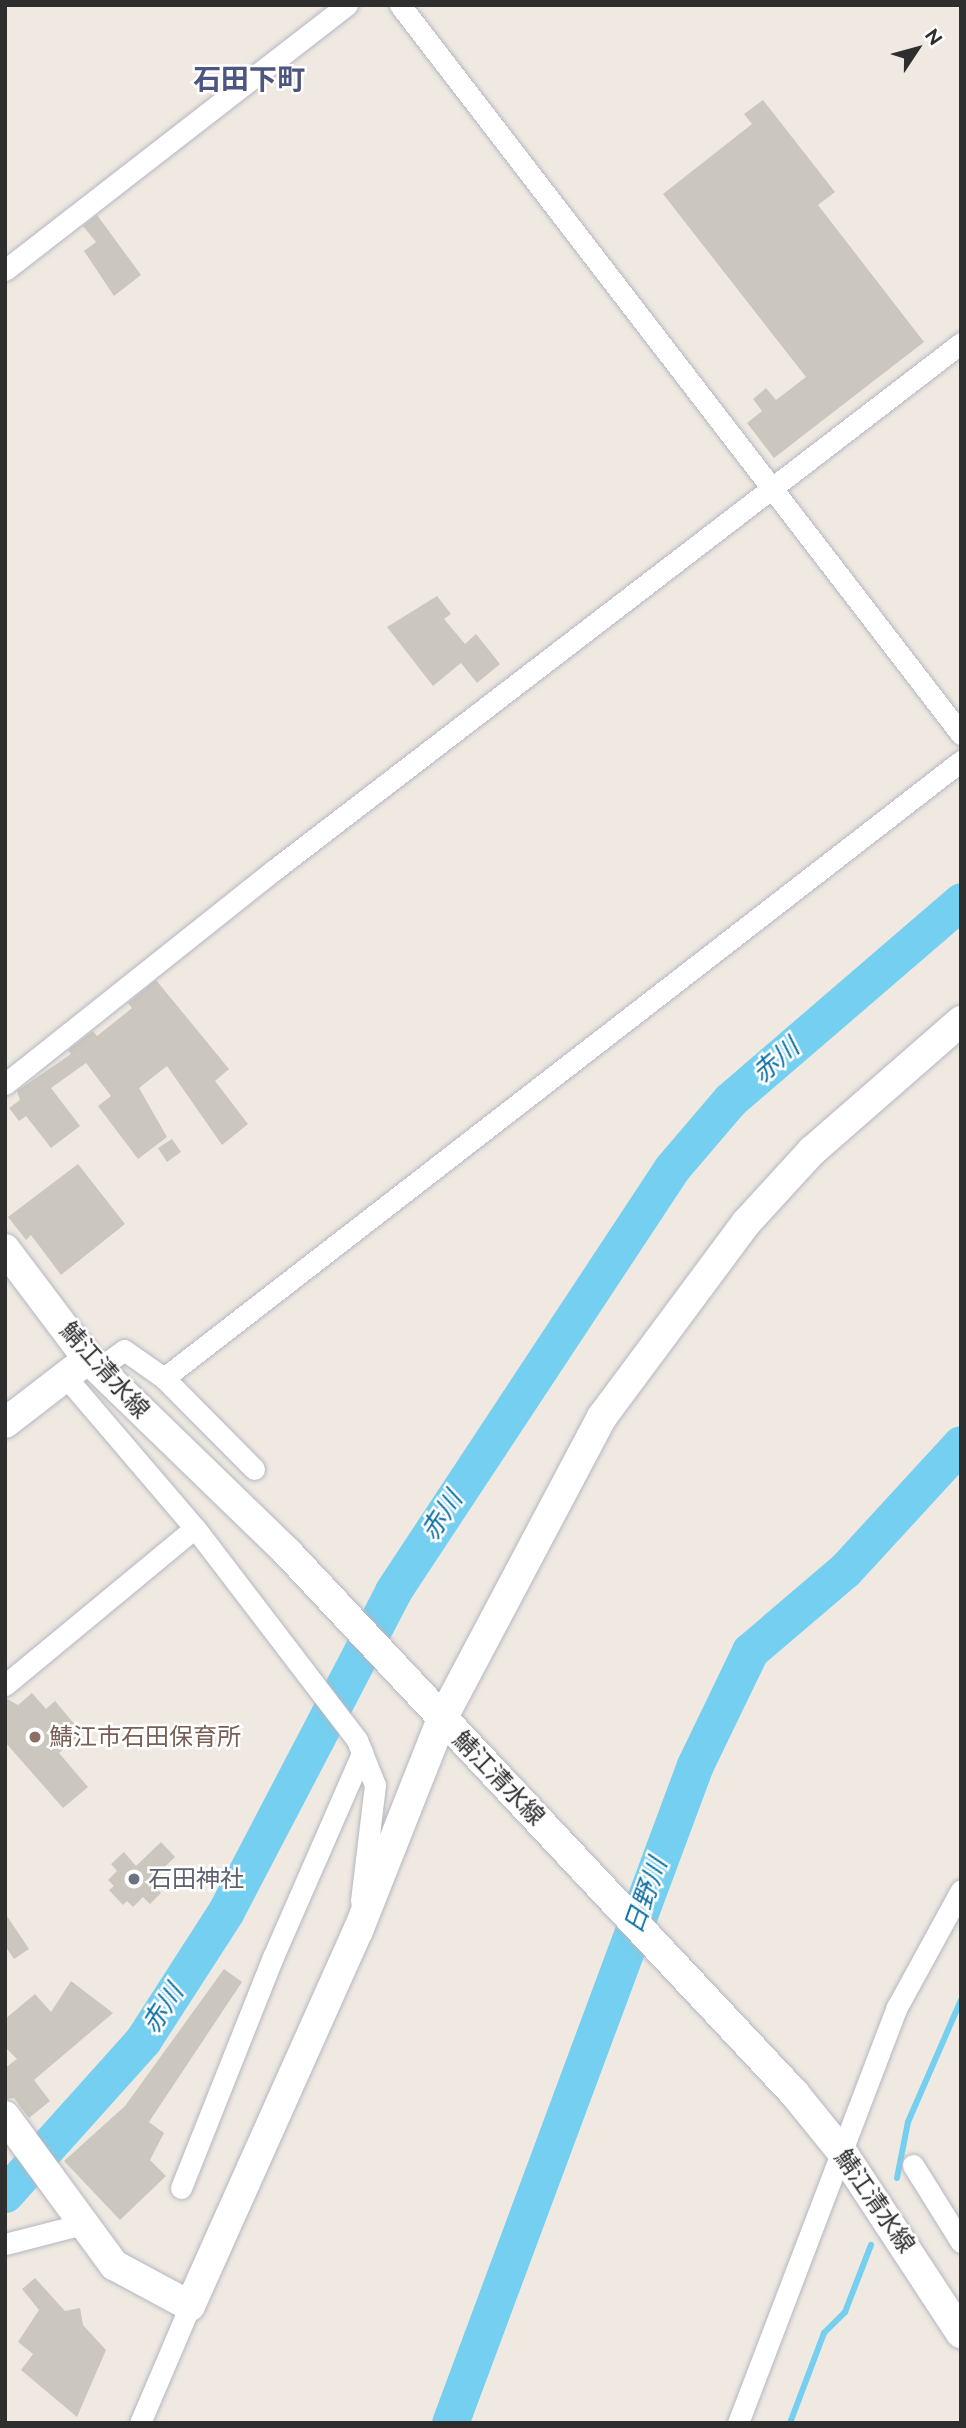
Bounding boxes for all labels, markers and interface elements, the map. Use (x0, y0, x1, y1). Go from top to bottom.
north arrow (882, 14, 952, 84)
text: N (921, 24, 947, 49)
district label: 石田下町 (193, 63, 305, 97)
water label: 赤川 (746, 1032, 806, 1090)
street label: 鯖江清水線 (54, 1316, 156, 1424)
water label: 赤川 (415, 1486, 469, 1546)
place label: 鯖江市石田保育所 (49, 1723, 241, 1751)
street label: 鯖江清水線 (447, 1725, 551, 1831)
marker: 鯖江市石田保育所 (27, 1729, 43, 1745)
water label: 日野川 (618, 1854, 674, 1938)
place label: 石田神社 (148, 1865, 244, 1893)
marker: 石田神社 (126, 1871, 142, 1887)
water label: 赤川 (136, 1979, 190, 2039)
street label: 鯖江清水線 (829, 2144, 921, 2258)

